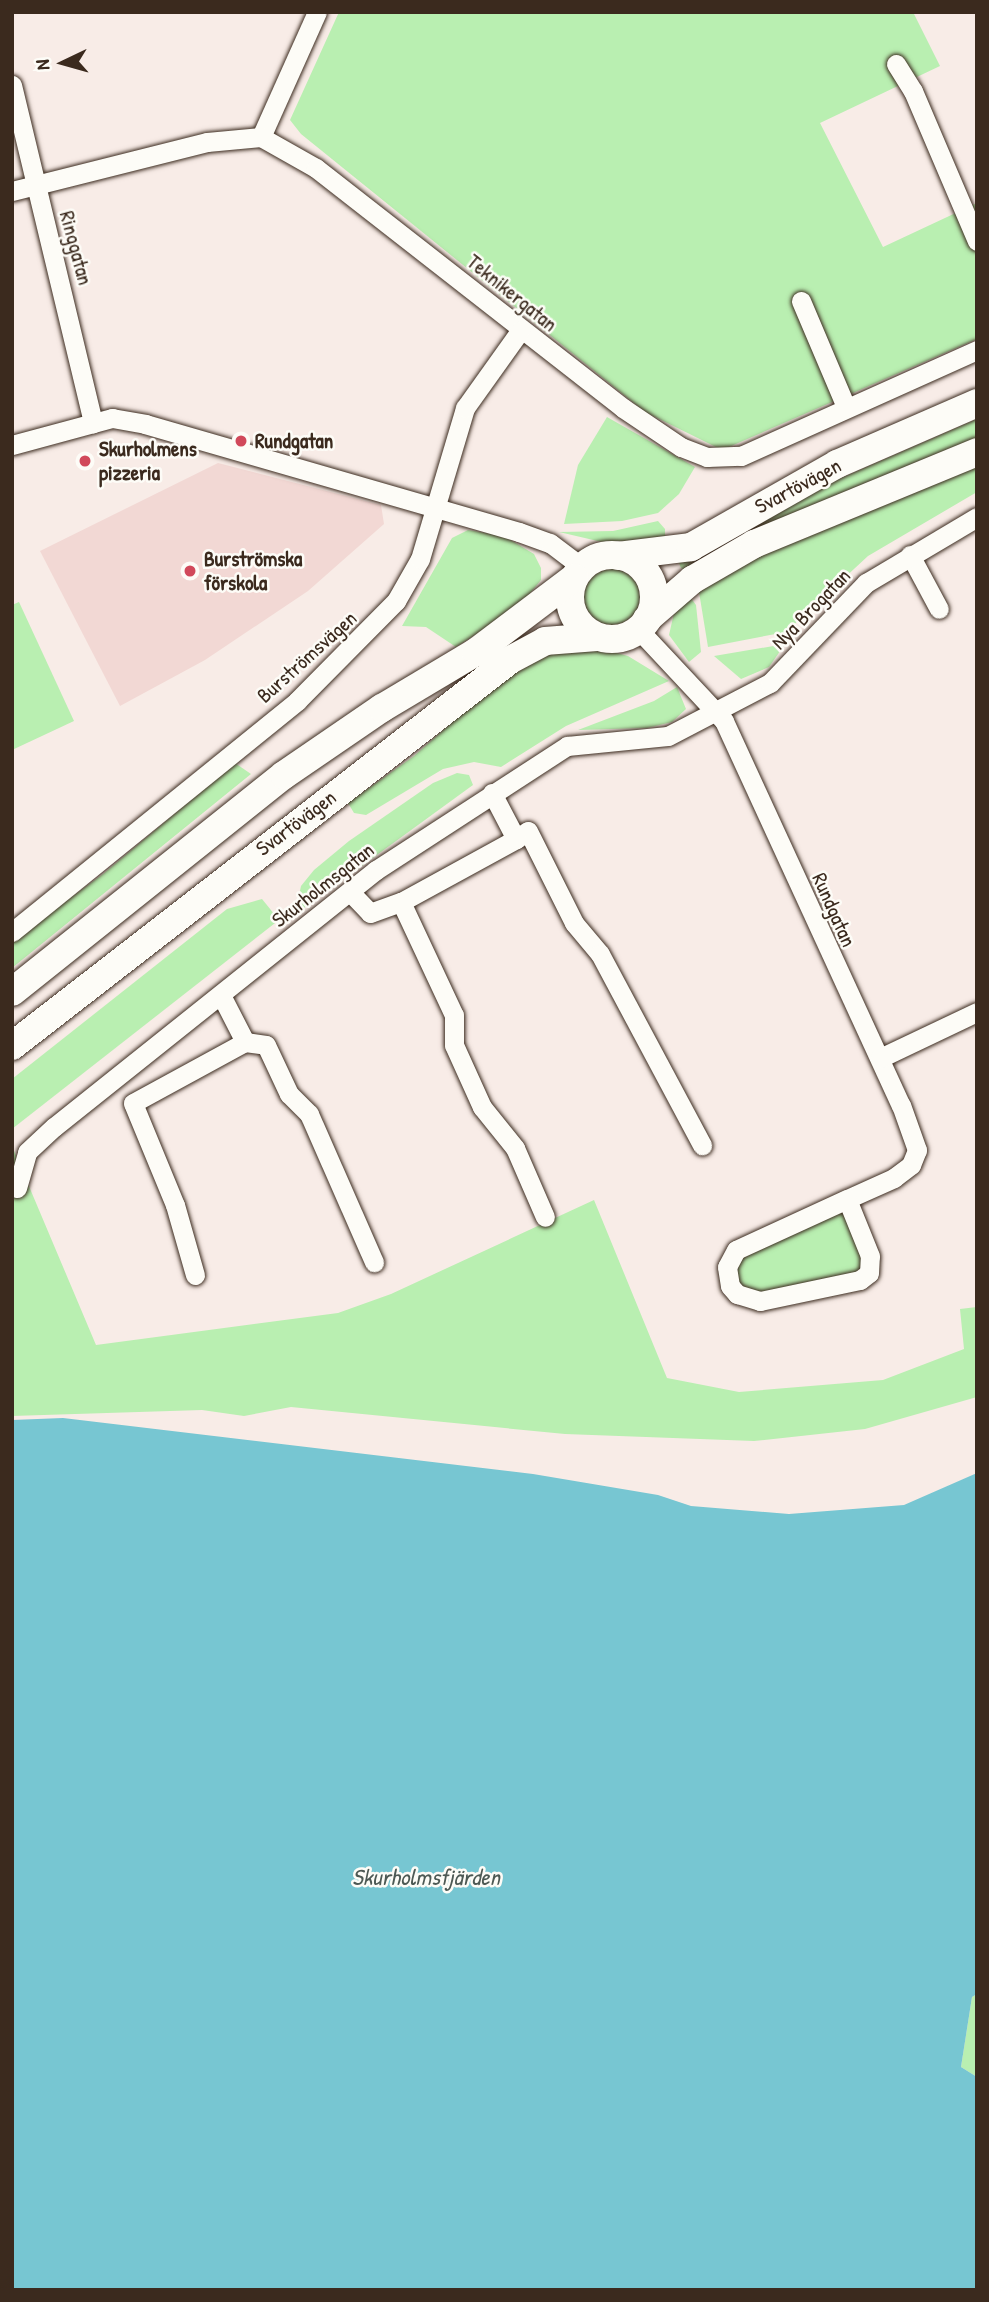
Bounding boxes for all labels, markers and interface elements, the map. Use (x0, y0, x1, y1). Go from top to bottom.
north arrow (28, 28, 98, 98)
text: N (29, 59, 55, 71)
street label: Ringgatan (54, 208, 98, 288)
street label: Teknikergatan (462, 249, 562, 337)
place label: Rundgatan (255, 428, 333, 454)
marker: Rundgatan (233, 433, 249, 449)
place label: Skurholmens pizzeria (99, 436, 197, 486)
marker: Skurholmens pizzeria (77, 453, 93, 469)
street label: Svartövägen (751, 453, 845, 519)
place label: Burströmska förskola (204, 546, 302, 596)
marker: Burströmska förskola (182, 563, 198, 579)
street label: Nya Brogatan (766, 563, 856, 655)
street label: Burströmsvägen (252, 606, 362, 708)
street label: Svartövägen (251, 785, 341, 861)
street label: Skurholmsgatan (267, 837, 379, 933)
street label: Rundgatan (807, 869, 861, 951)
water label: Skurholmsfjärden (352, 1863, 500, 1891)

